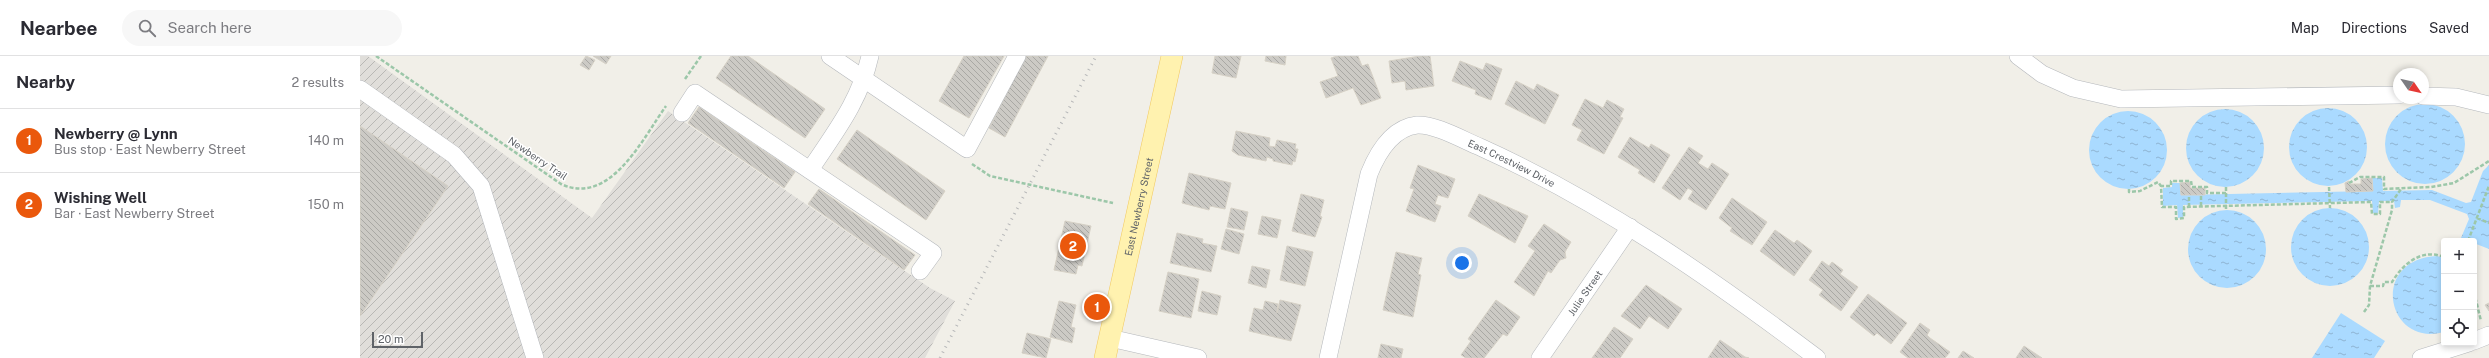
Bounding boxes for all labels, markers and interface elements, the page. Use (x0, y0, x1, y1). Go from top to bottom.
search box (122, 10, 402, 46)
text: Nearbee (20, 17, 98, 39)
icon: search (136, 17, 158, 39)
text: Search here (168, 19, 252, 36)
text: Map (2291, 20, 2319, 36)
text: Directions (2341, 20, 2407, 36)
text: Saved (2429, 20, 2469, 36)
north arrow (2393, 68, 2429, 104)
text: Nearby (16, 72, 75, 92)
text: 2 results (292, 75, 344, 90)
text: Newberry @ Lynn (54, 125, 178, 142)
text: 1 (26, 133, 32, 148)
text: 140 m (308, 133, 344, 148)
street label: Newberry Trail (506, 134, 570, 182)
street label: East Crestview Drive (1466, 137, 1558, 189)
text: Bus stop · East Newberry Street (54, 142, 246, 157)
street label: East Newberry Street (1122, 156, 1155, 257)
text: Wishing Well (54, 189, 147, 206)
text: 2 (25, 197, 33, 212)
text: 150 m (308, 197, 344, 212)
text: Bar · East Newberry Street (54, 206, 215, 221)
pin: 2 (1060, 231, 1086, 261)
map controls (2441, 238, 2477, 346)
button: + (2441, 238, 2477, 274)
your location (1452, 253, 1472, 273)
street label: Julie Street (1565, 268, 1605, 318)
button: − (2441, 274, 2477, 310)
pin: 1 (1084, 292, 1110, 322)
button: locate (2441, 310, 2477, 346)
scale bar (372, 330, 423, 349)
text: 20 m (378, 333, 403, 345)

